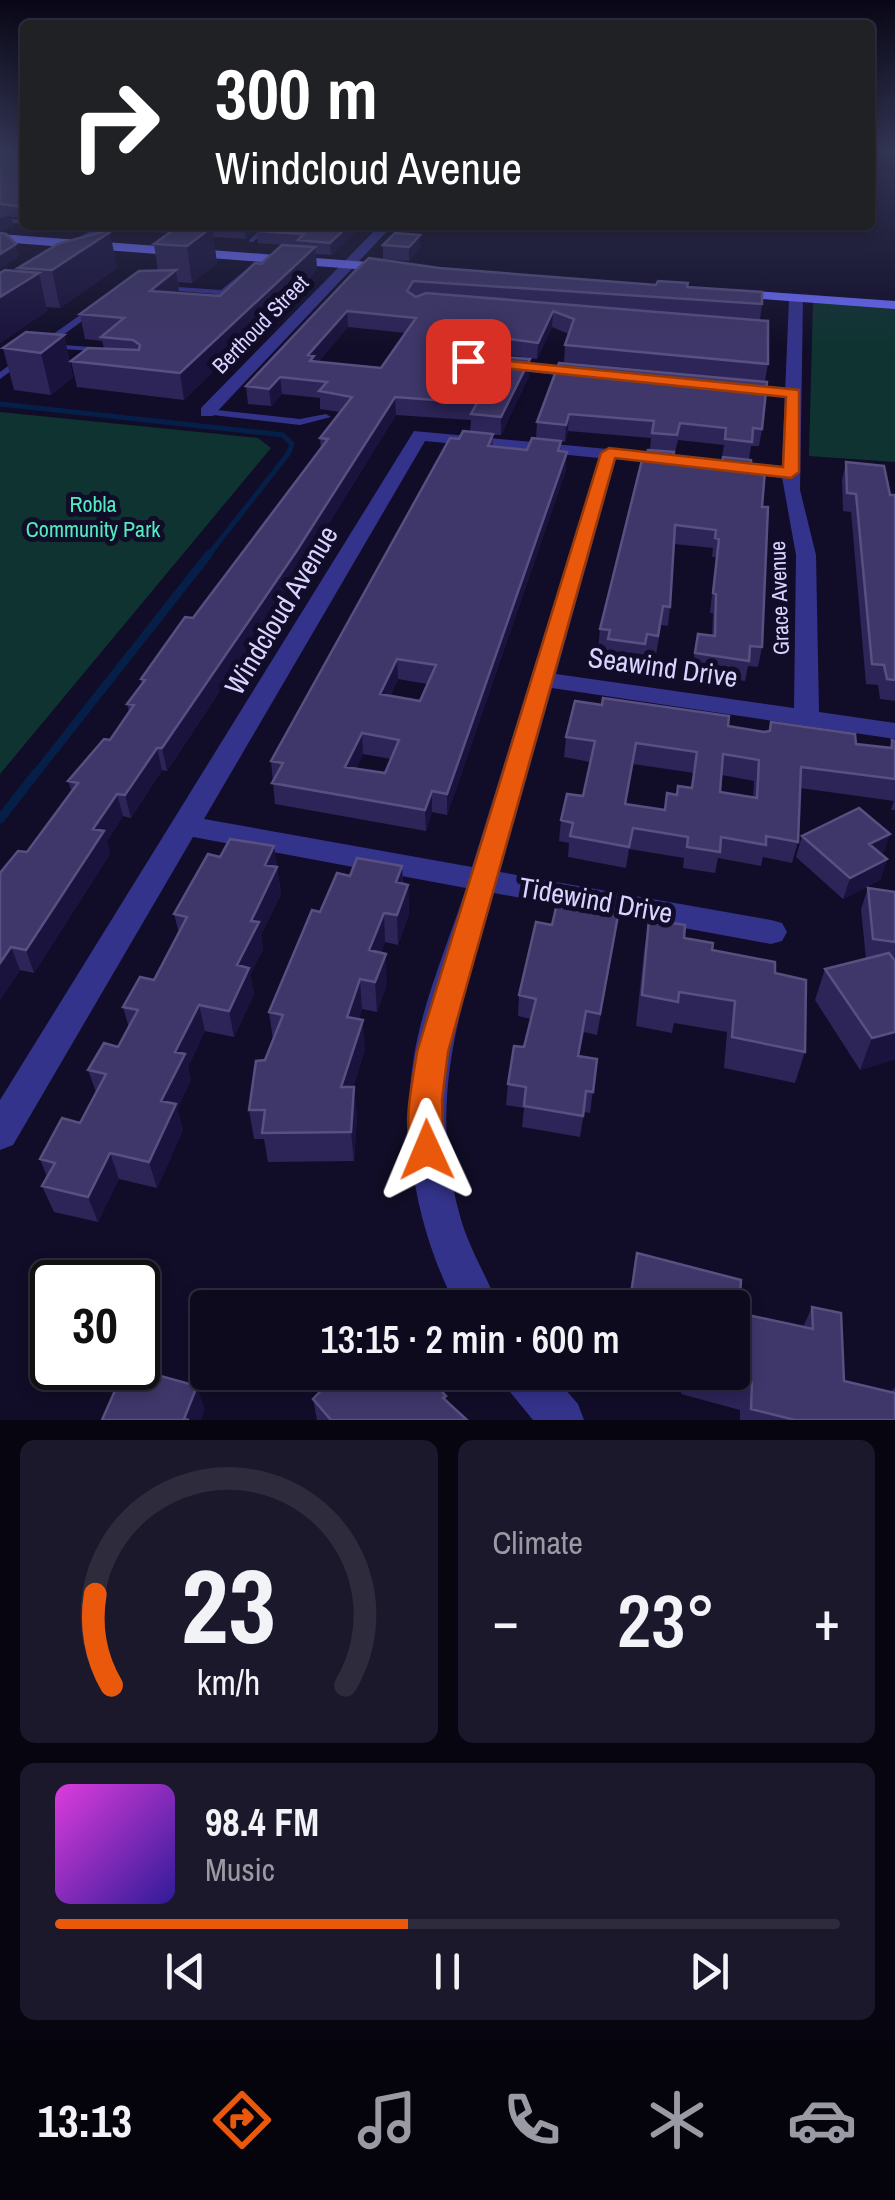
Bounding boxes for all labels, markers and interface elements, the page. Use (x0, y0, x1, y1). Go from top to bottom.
text: 300 m (215, 47, 378, 141)
icon: right (50, 60, 180, 190)
text: Windcloud Avenue (215, 137, 522, 198)
street label: Berthoud Street (205, 268, 315, 380)
pin (426, 319, 511, 404)
icon: arrive (441, 334, 496, 389)
park label: Robla Community Park (26, 489, 161, 544)
street label: Windcloud Avenue (216, 518, 346, 702)
street label: Grace Avenue (762, 540, 796, 656)
street label: Seawind Drive (586, 638, 740, 696)
street label: Tidewind Drive (516, 868, 676, 932)
position arrow (375, 1098, 479, 1202)
speed limit sign: 30 (30, 1260, 160, 1390)
text: 13:15 · 2 min · 600 m (320, 1314, 620, 1365)
text: Climate (493, 1521, 583, 1564)
text: 23 (181, 1535, 276, 1675)
text: 23° (617, 1569, 715, 1670)
text: − (493, 1583, 519, 1657)
text: + (814, 1583, 840, 1657)
text: km/h (197, 1658, 261, 1706)
text: 98.4 FM (205, 1797, 319, 1848)
text: Music (205, 1848, 275, 1891)
icon: previous (158, 1944, 213, 1999)
icon: pause (420, 1944, 475, 1999)
icon: next (682, 1944, 737, 1999)
icon: directions (207, 2085, 277, 2155)
icon: music (352, 2085, 422, 2155)
icon: phone (497, 2085, 567, 2155)
icon: climate (642, 2085, 712, 2155)
icon: car (787, 2085, 857, 2155)
text: 13:13 (38, 2090, 132, 2151)

